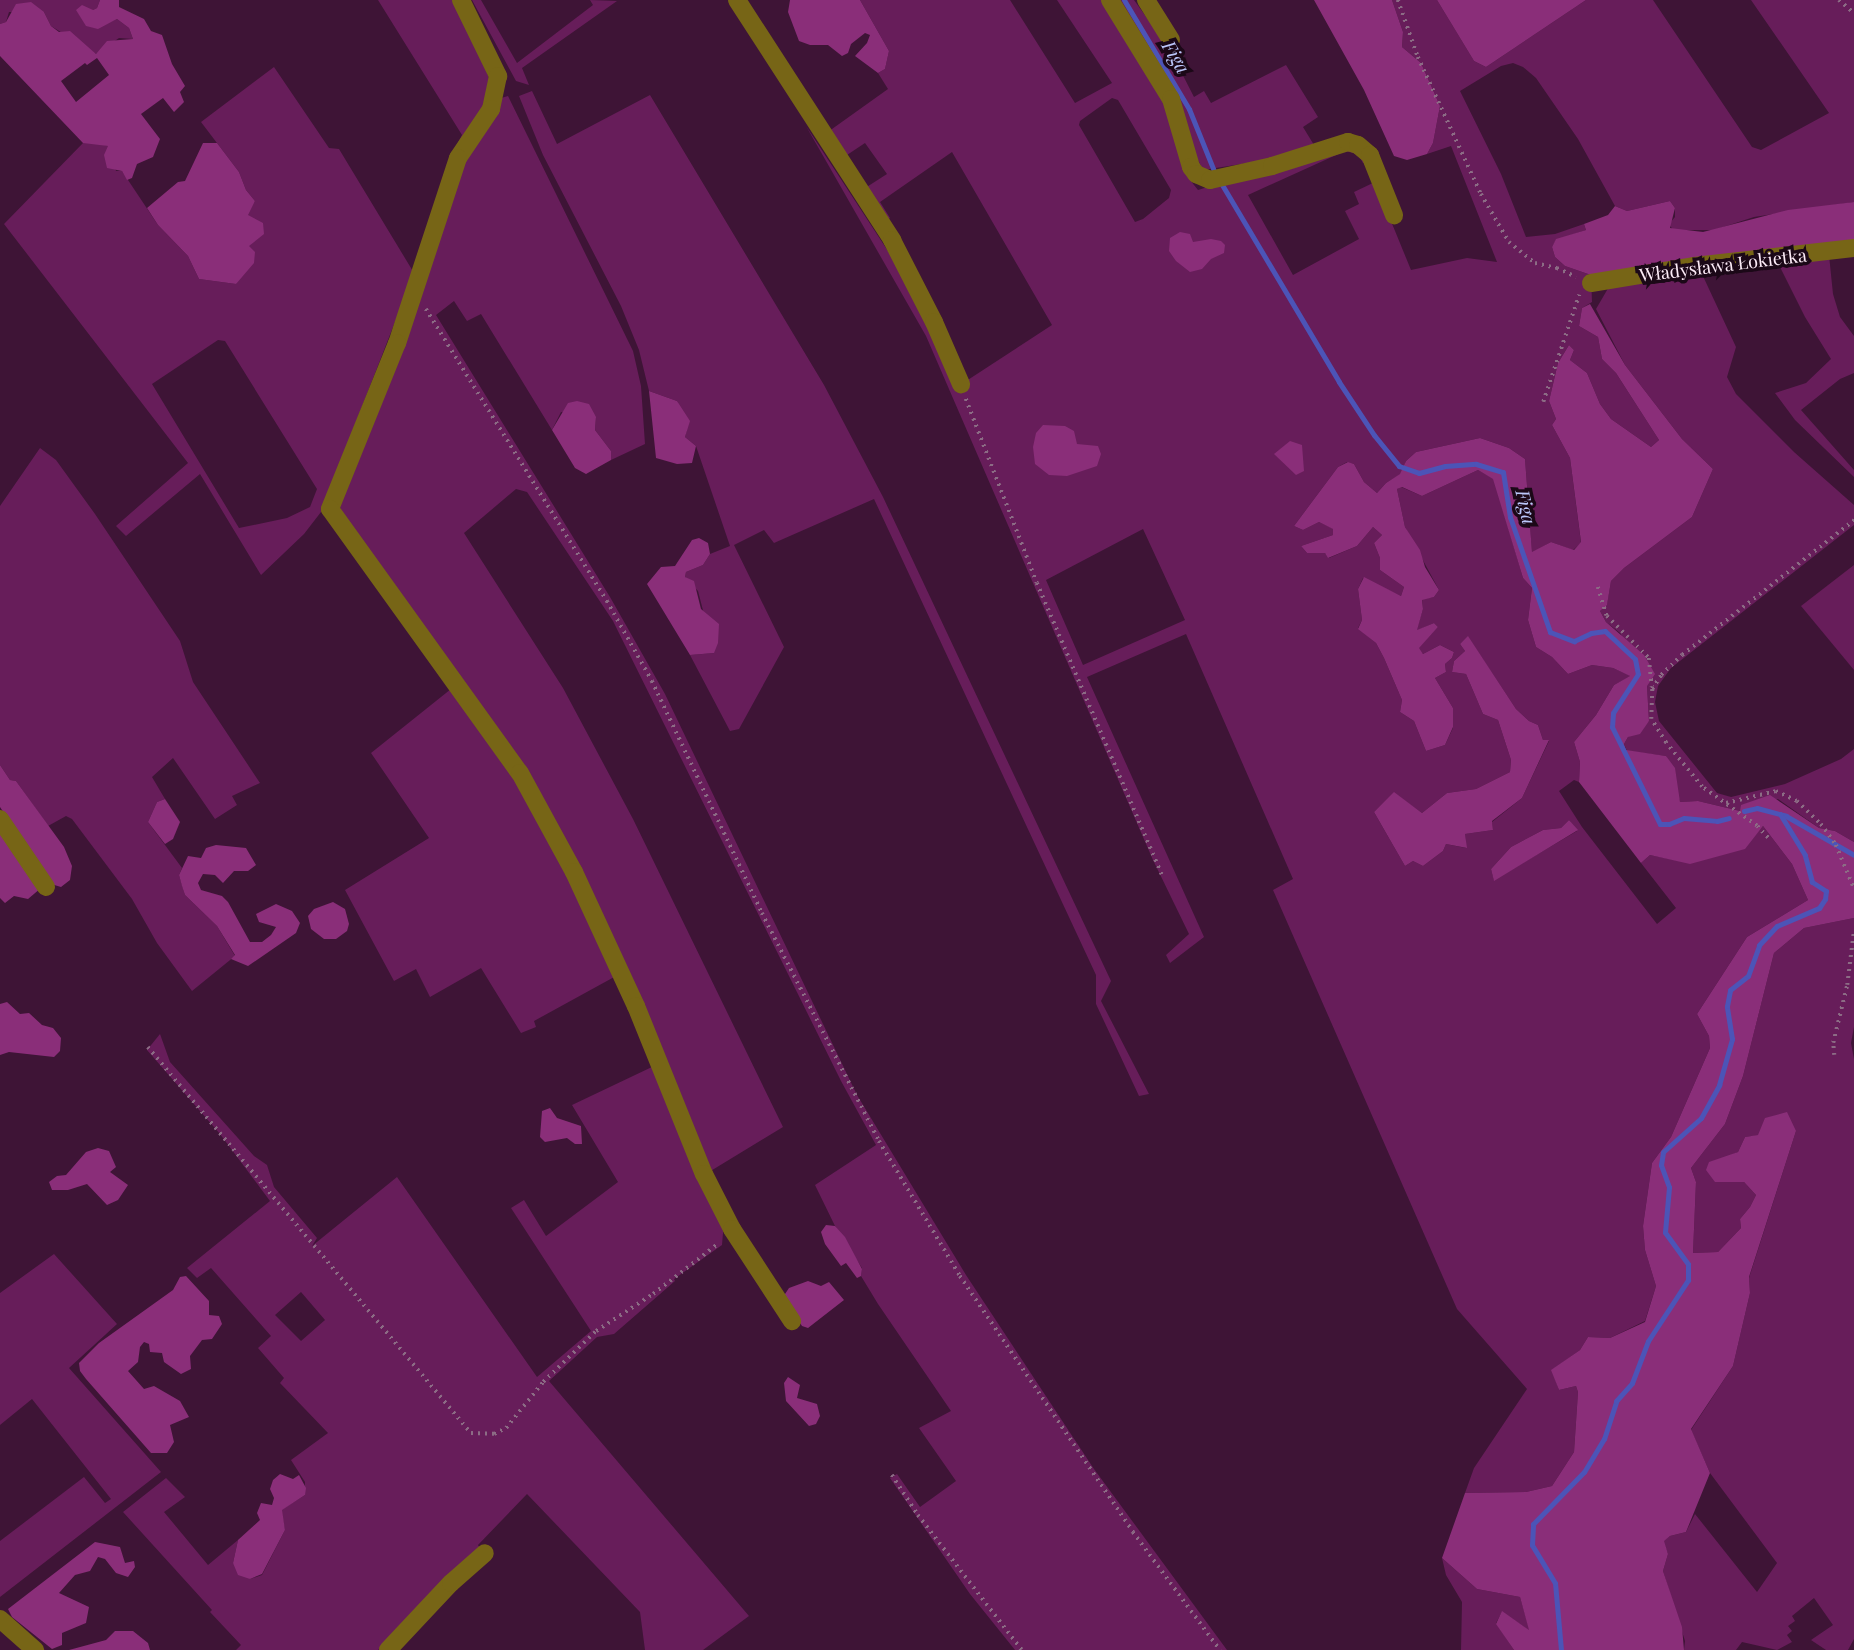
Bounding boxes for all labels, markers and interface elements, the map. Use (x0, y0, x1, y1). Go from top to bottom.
water label: Figa (1157, 36, 1195, 78)
street label: Władysława Łokietka (1638, 244, 1808, 286)
water label: Figa (1511, 487, 1541, 527)

